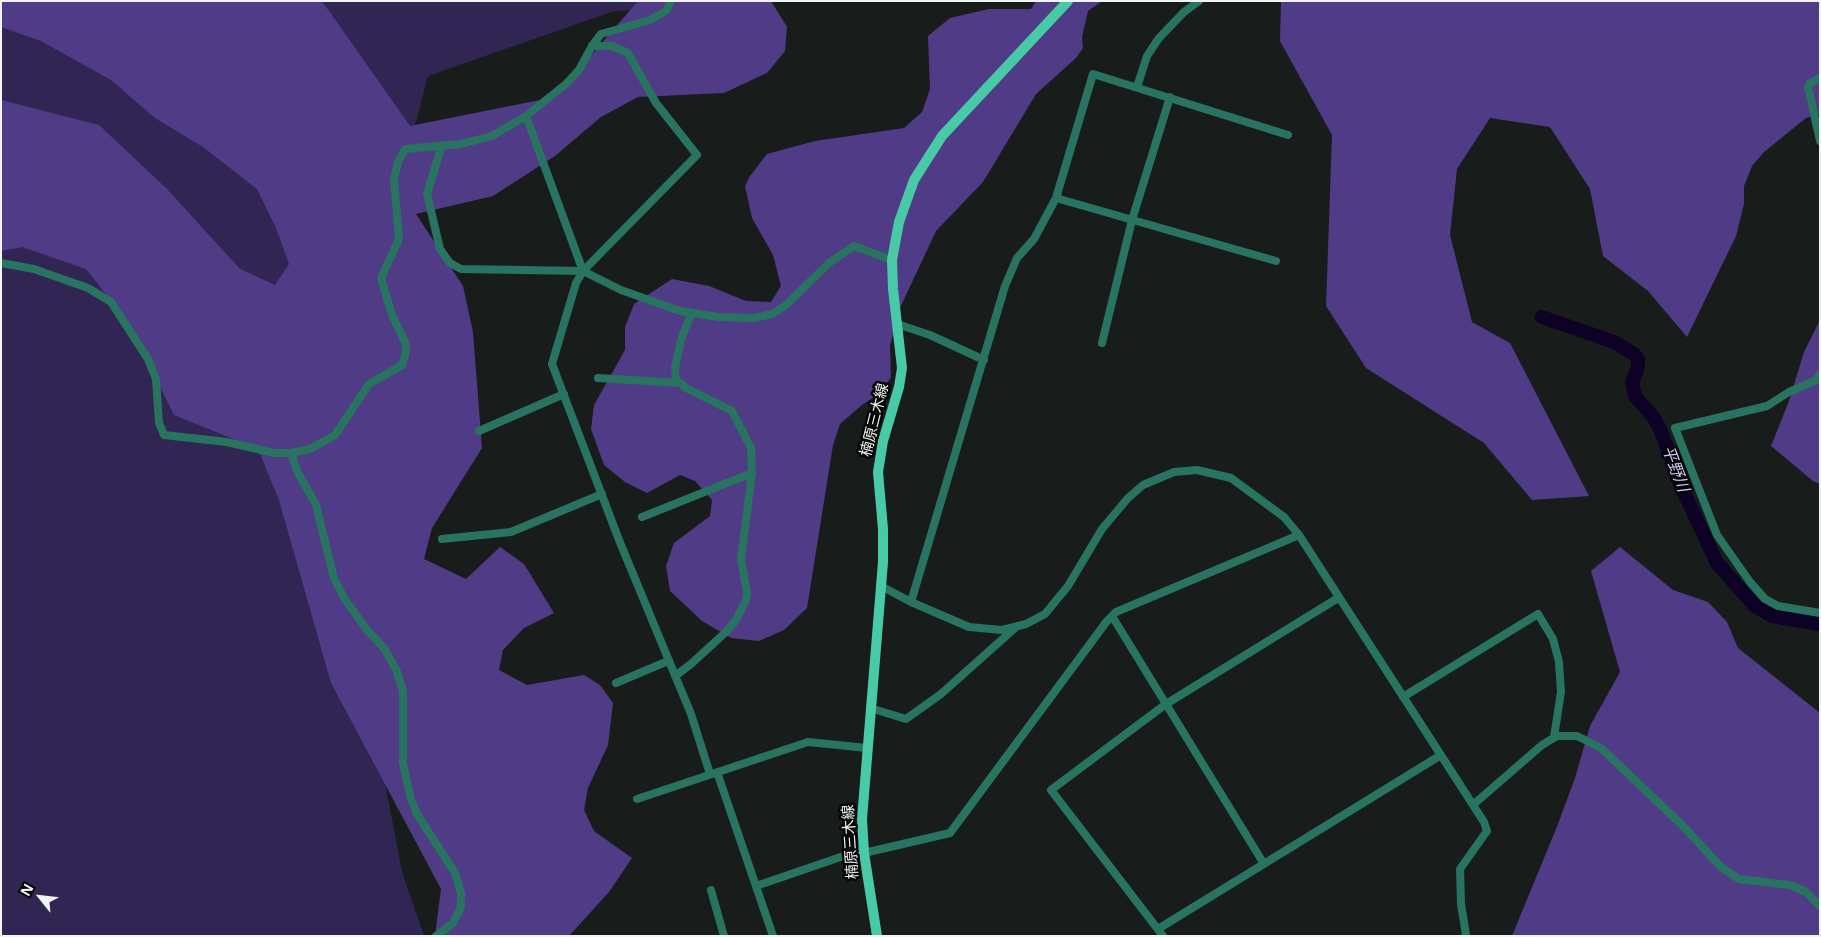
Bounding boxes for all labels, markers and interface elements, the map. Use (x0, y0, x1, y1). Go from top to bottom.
street label: 楠原三木線 (857, 381, 893, 459)
water label: 平野川 (1657, 443, 1693, 495)
street label: 楠原三木線 (839, 804, 863, 880)
north arrow (15, 872, 65, 922)
text: N (15, 880, 38, 899)

